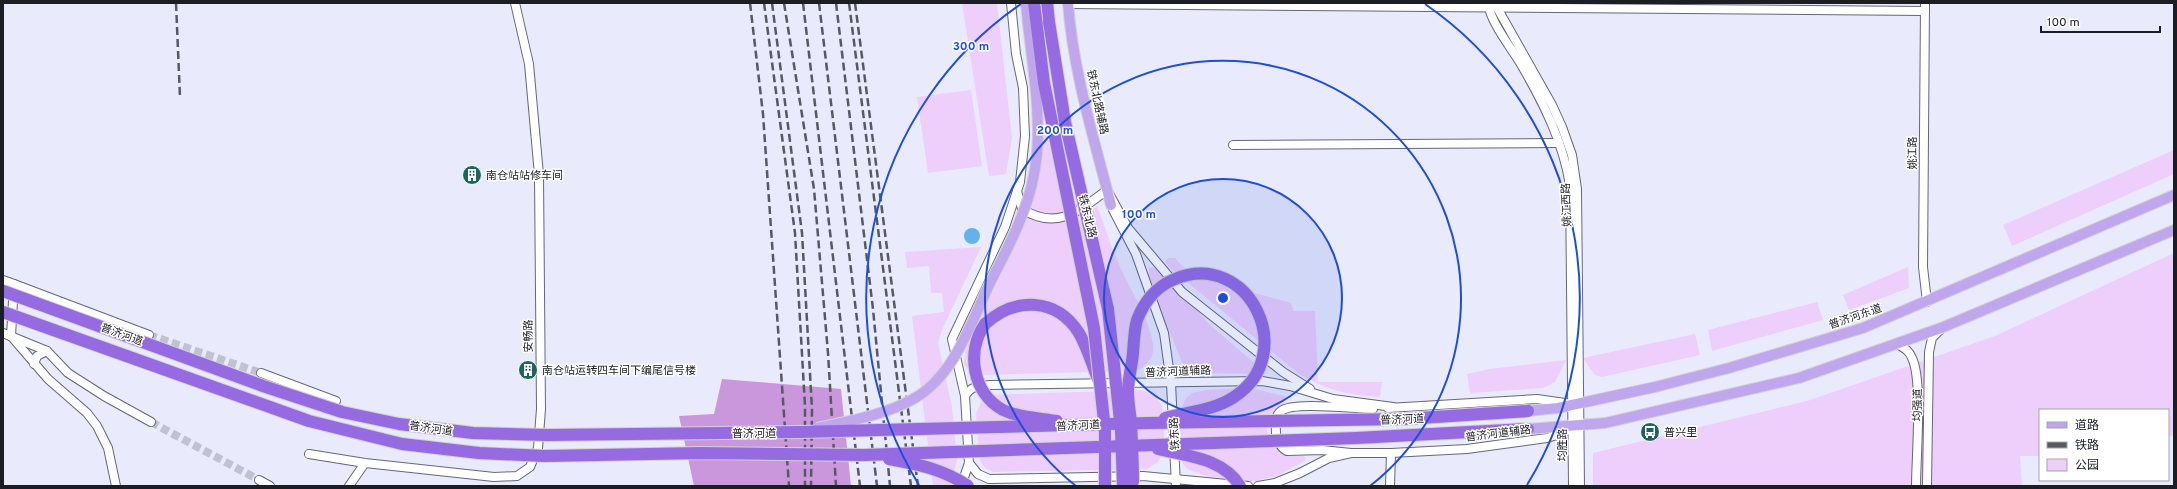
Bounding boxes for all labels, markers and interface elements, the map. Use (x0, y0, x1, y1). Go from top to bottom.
scale bar (2041, 8, 2160, 34)
text: 100 m (2047, 15, 2080, 31)
text: 300 m (953, 39, 989, 55)
street label: 铁东北路辅路 (1083, 68, 1111, 136)
text: 200 m (1037, 123, 1073, 139)
street label: 姚江路 (1906, 137, 1920, 170)
building icon: 南仓站站修车间 (461, 164, 483, 186)
place label: 南仓站站修车间 (486, 169, 563, 183)
street label: 姚江西路 (1559, 183, 1575, 227)
street label: 铁东北路 (1075, 193, 1099, 239)
text: 100 m (1122, 207, 1156, 223)
centre of rings (1216, 291, 1230, 305)
street label: 普济河东道 (1827, 301, 1884, 333)
street label: 安畅路 (522, 319, 536, 353)
street label: 普济河道 (99, 321, 145, 349)
building icon: 南仓站运转四车间下编尾信号楼 (517, 359, 539, 381)
place label: 南仓站运转四车间下编尾信号楼 (542, 364, 696, 378)
street label: 普济河道辅路 (1145, 364, 1211, 380)
street label: 均强道 (1911, 388, 1925, 422)
legend (2039, 409, 2169, 481)
street label: 普济河道 (1380, 412, 1424, 428)
street label: 铁东路 (1167, 417, 1183, 451)
street label: 普济河道 (1056, 418, 1100, 434)
text: 道路 (2075, 418, 2099, 434)
street label: 普济河道 (408, 419, 454, 439)
bus stop icon: 普兴里 (1639, 421, 1661, 443)
street label: 普济河道辅路 (1465, 423, 1532, 445)
place label: 普兴里 (1664, 426, 1697, 440)
street label: 普济河道 (732, 427, 776, 441)
street label: 均胜路 (1556, 429, 1570, 462)
text: 铁路 (2075, 438, 2099, 454)
text: 公园 (2075, 458, 2099, 474)

